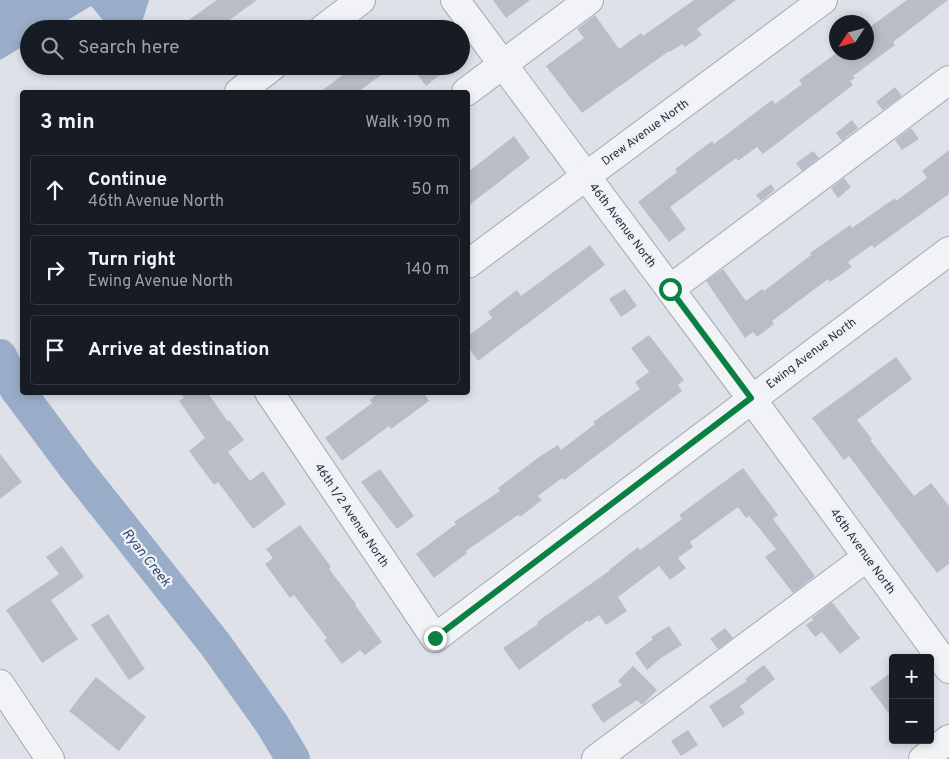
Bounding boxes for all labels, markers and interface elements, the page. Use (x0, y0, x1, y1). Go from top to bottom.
north arrow (829, 15, 874, 60)
search box (20, 20, 470, 75)
icon: search (38, 34, 66, 62)
text: Search here (78, 36, 180, 60)
street label: Drew Avenue North (599, 96, 692, 170)
text: 3 min (40, 109, 95, 136)
text: Walk · 190 m (365, 113, 450, 133)
text: Continue (88, 168, 167, 192)
icon: ahead (41, 176, 69, 204)
text: 50 m (412, 180, 449, 200)
street label: 46th Avenue North (585, 180, 659, 271)
text: 46th Avenue North (88, 192, 224, 212)
text: Turn right (88, 248, 176, 272)
icon: right (41, 256, 69, 284)
text: 140 m (406, 260, 449, 280)
text: Ewing Avenue North (88, 272, 233, 292)
route start (659, 278, 682, 301)
street label: Ewing Avenue North (763, 315, 860, 393)
icon: arrive (41, 336, 69, 364)
text: Arrive at destination (88, 338, 269, 362)
street label: 46th 1/2 Avenue North (310, 460, 392, 571)
street label: 46th Avenue North (826, 506, 899, 598)
water label: Ryan Creek (118, 526, 174, 591)
route end (424, 627, 447, 650)
map controls (889, 654, 934, 744)
button: + (889, 654, 934, 699)
button: − (889, 699, 934, 744)

